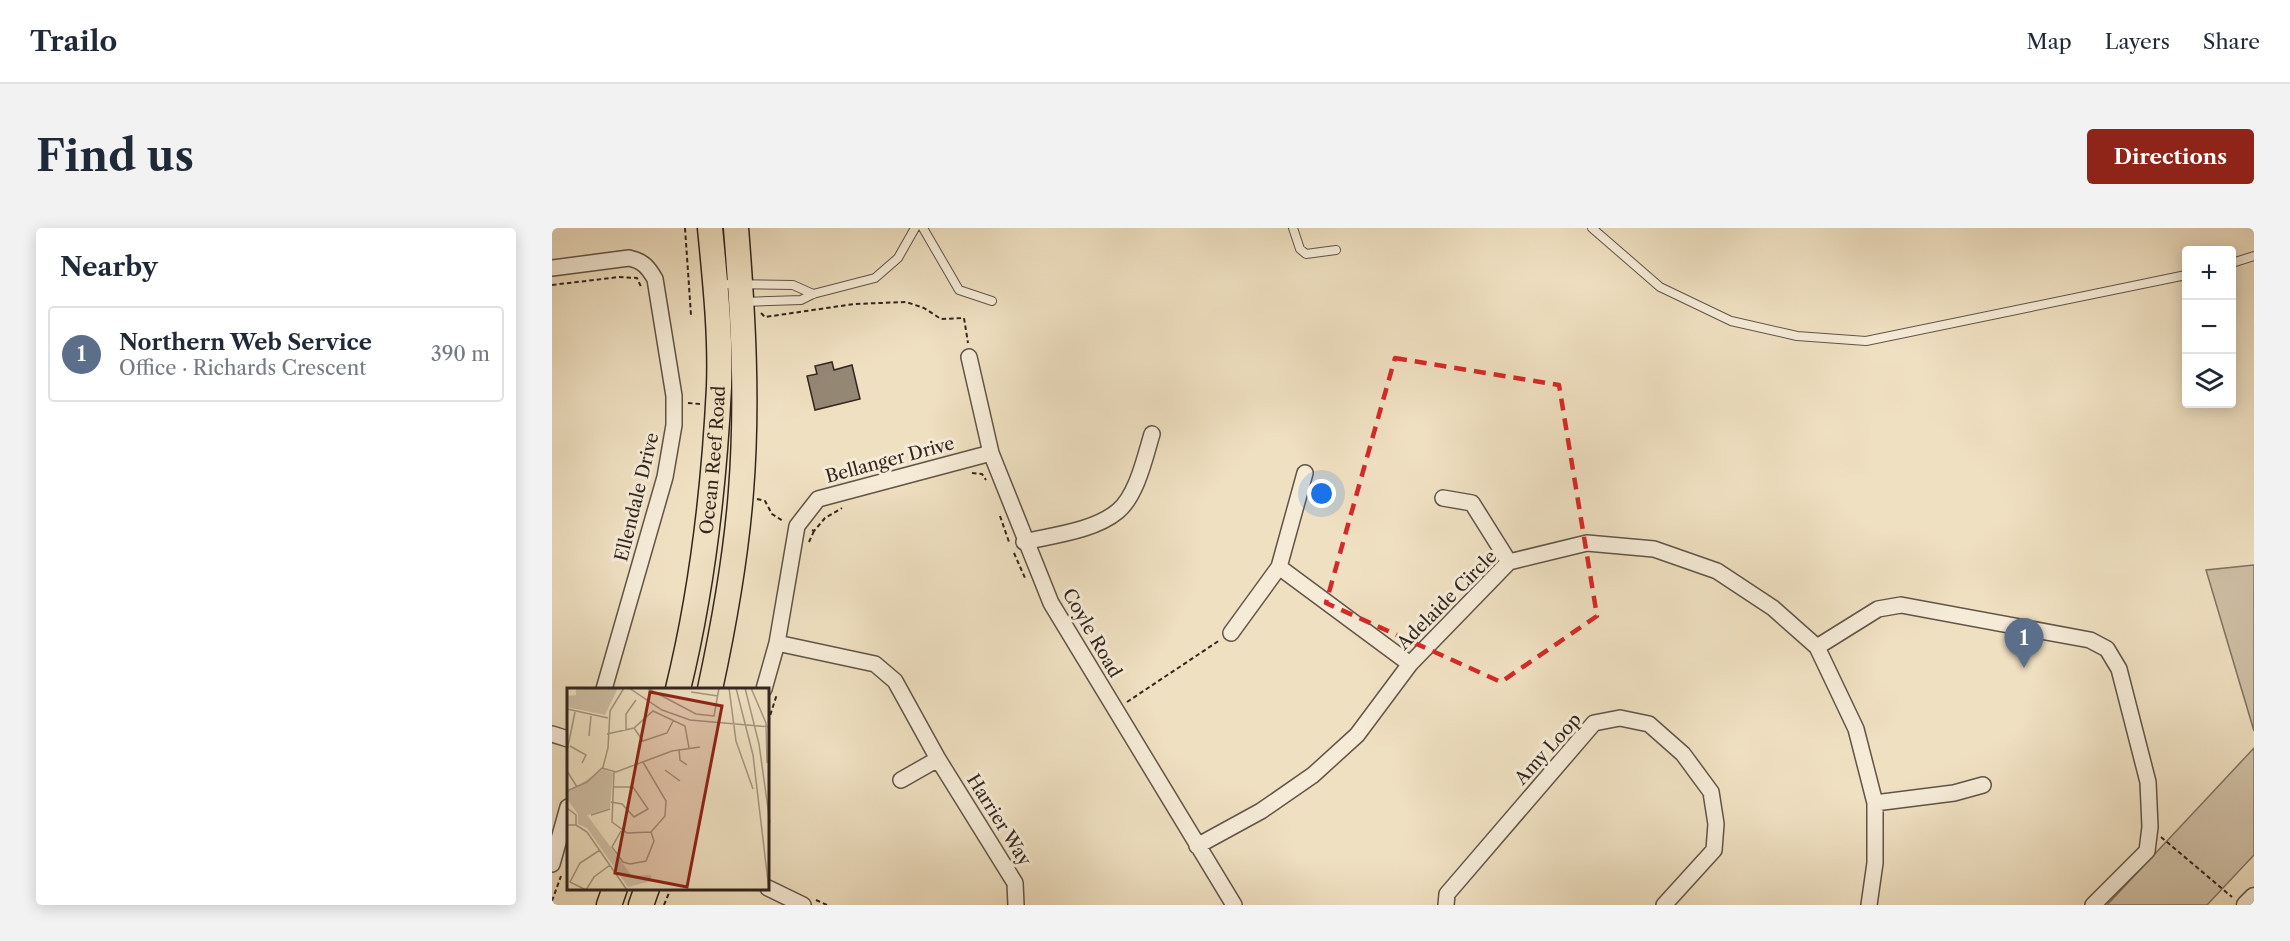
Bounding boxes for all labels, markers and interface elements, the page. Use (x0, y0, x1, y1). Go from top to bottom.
text: Trailo (30, 24, 117, 58)
text: Map (2027, 29, 2072, 54)
text: Layers (2105, 29, 2170, 54)
text: Share (2203, 29, 2260, 54)
button: Directions (2087, 129, 2254, 184)
text: Find us (36, 130, 194, 182)
map controls (2182, 246, 2236, 408)
button: + (2182, 246, 2236, 300)
text: Nearby (60, 251, 158, 283)
button: − (2182, 300, 2236, 354)
text: Northern Web Service (119, 329, 372, 356)
text: 1 (77, 342, 86, 366)
text: 390 m (431, 342, 490, 366)
button: layers (2182, 354, 2236, 408)
text: Office · Richards Crescent (119, 356, 366, 380)
street label: Ocean Reef Road (695, 385, 730, 536)
street label: Ellendale Drive (610, 430, 664, 564)
street label: Bellanger Drive (823, 432, 957, 488)
your location (1307, 479, 1336, 508)
street label: Adelaide Circle (1392, 546, 1501, 655)
street label: Coyle Road (1058, 585, 1126, 681)
pin: 1 (2004, 618, 2044, 668)
inset map (567, 688, 770, 890)
street label: Amy Loop (1509, 709, 1586, 790)
street label: Harrier Way (962, 770, 1036, 871)

